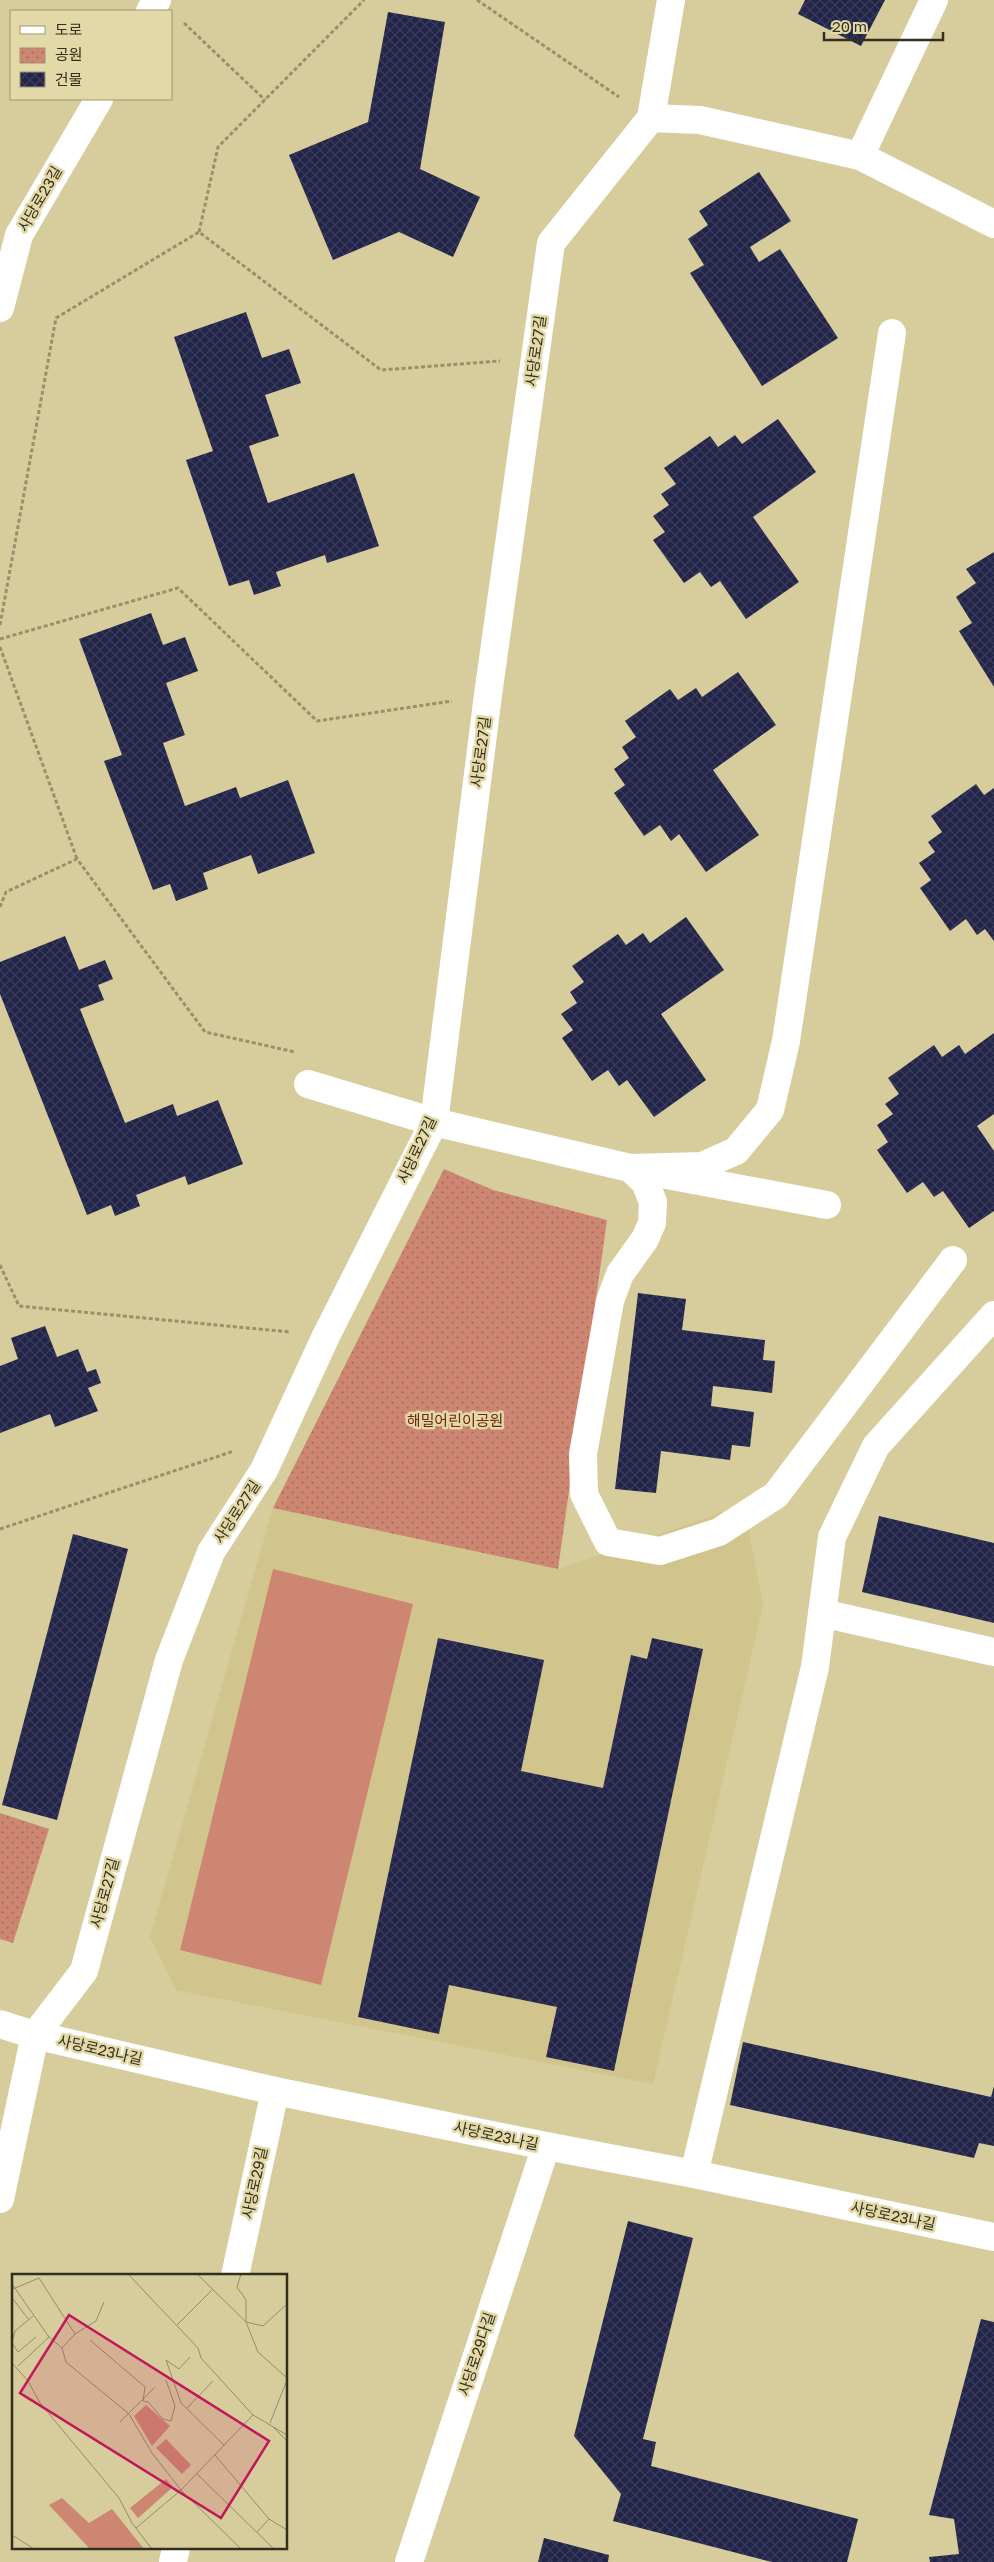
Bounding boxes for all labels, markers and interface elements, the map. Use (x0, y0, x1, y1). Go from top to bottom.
legend (10, 10, 172, 100)
scale bar (824, 10, 943, 42)
text: 20 m (832, 17, 867, 35)
text: 도로 (55, 20, 83, 38)
text: 공원 (55, 45, 83, 63)
text: 건물 (55, 70, 83, 88)
street label: 사당로23길 (13, 163, 65, 234)
street label: 사당로27길 (521, 314, 549, 388)
street label: 사당로27길 (467, 715, 493, 789)
street label: 사당로27길 (393, 1113, 439, 1186)
park label: 해밀어린이공원 (407, 1411, 503, 1429)
street label: 사당로27길 (209, 1476, 263, 1546)
street label: 사당로27길 (86, 1856, 122, 1930)
street label: 사당로23나길 (56, 2031, 144, 2068)
street label: 사당로23나길 (452, 2117, 540, 2153)
street label: 사당로29길 (238, 2145, 270, 2220)
street label: 사당로23나길 (849, 2197, 937, 2233)
inset map (12, 2274, 288, 2550)
street label: 사당로29다길 (454, 2310, 498, 2398)

